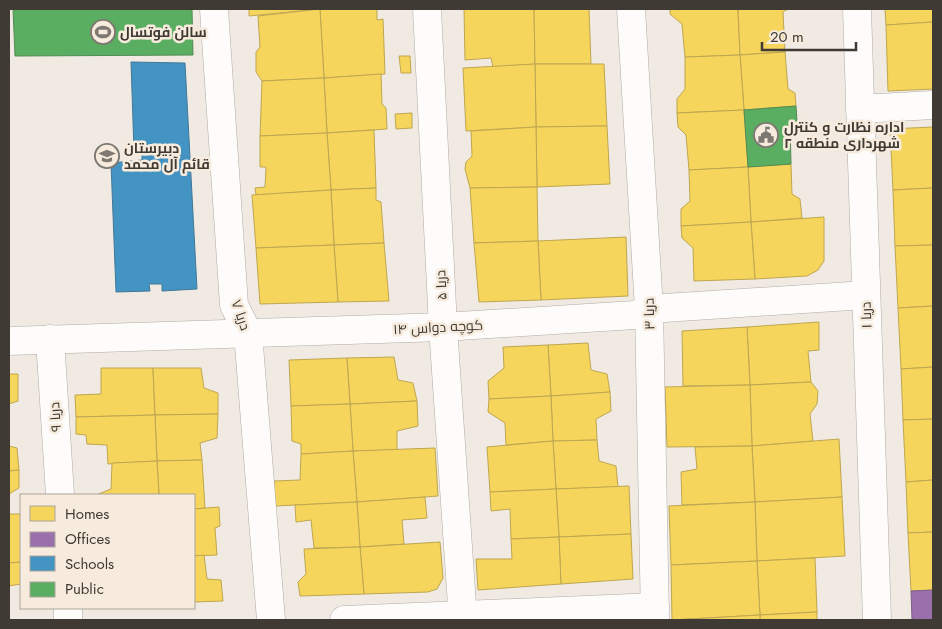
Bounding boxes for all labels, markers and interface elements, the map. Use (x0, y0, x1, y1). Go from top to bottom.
sports icon: سالن فوتسال (90, 19, 116, 45)
scale bar (762, 20, 856, 52)
place label: سالن فوتسال (120, 22, 207, 42)
text: 20 m (770, 26, 804, 48)
place label: اداره‌ نظارت و کنترل شهرداری منطقه ۲ (784, 117, 904, 153)
public building icon: اداره‌ نظارت و کنترل شهرداری منطقه ۲ (753, 122, 779, 148)
place label: دبیرستان قائم آل محمد (124, 138, 210, 174)
school or university icon: دبیرستان قائم آل محمد (94, 143, 120, 169)
street label: دریا ۵ (430, 269, 452, 301)
street label: دریا ۷ (226, 297, 256, 333)
street label: دریا ۳ (638, 298, 660, 330)
street label: دریا ۱ (856, 301, 876, 329)
street label: کوچه دواس ۱۴ (393, 315, 483, 339)
street label: دریا ۹ (44, 401, 66, 433)
legend (20, 494, 195, 609)
text: Homes (65, 503, 109, 525)
text: Offices (65, 528, 110, 550)
text: Schools (65, 553, 114, 575)
text: Public (65, 578, 104, 600)

